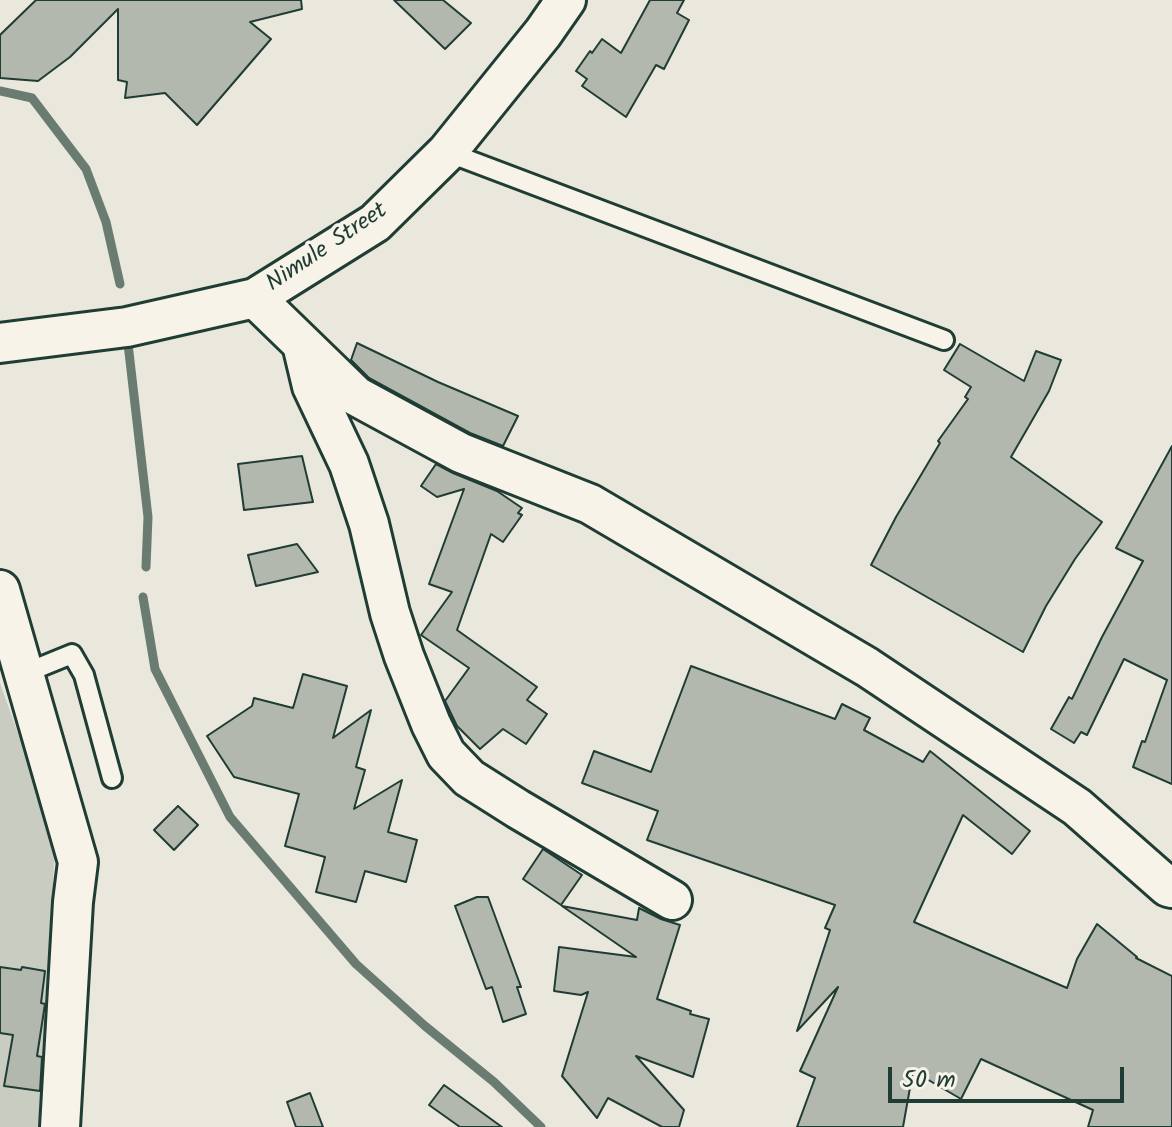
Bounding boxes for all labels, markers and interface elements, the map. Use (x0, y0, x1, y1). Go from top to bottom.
street label: Nimule Street (262, 198, 394, 300)
scale bar (892, 1051, 1128, 1101)
text: 50 m (902, 1061, 956, 1100)

